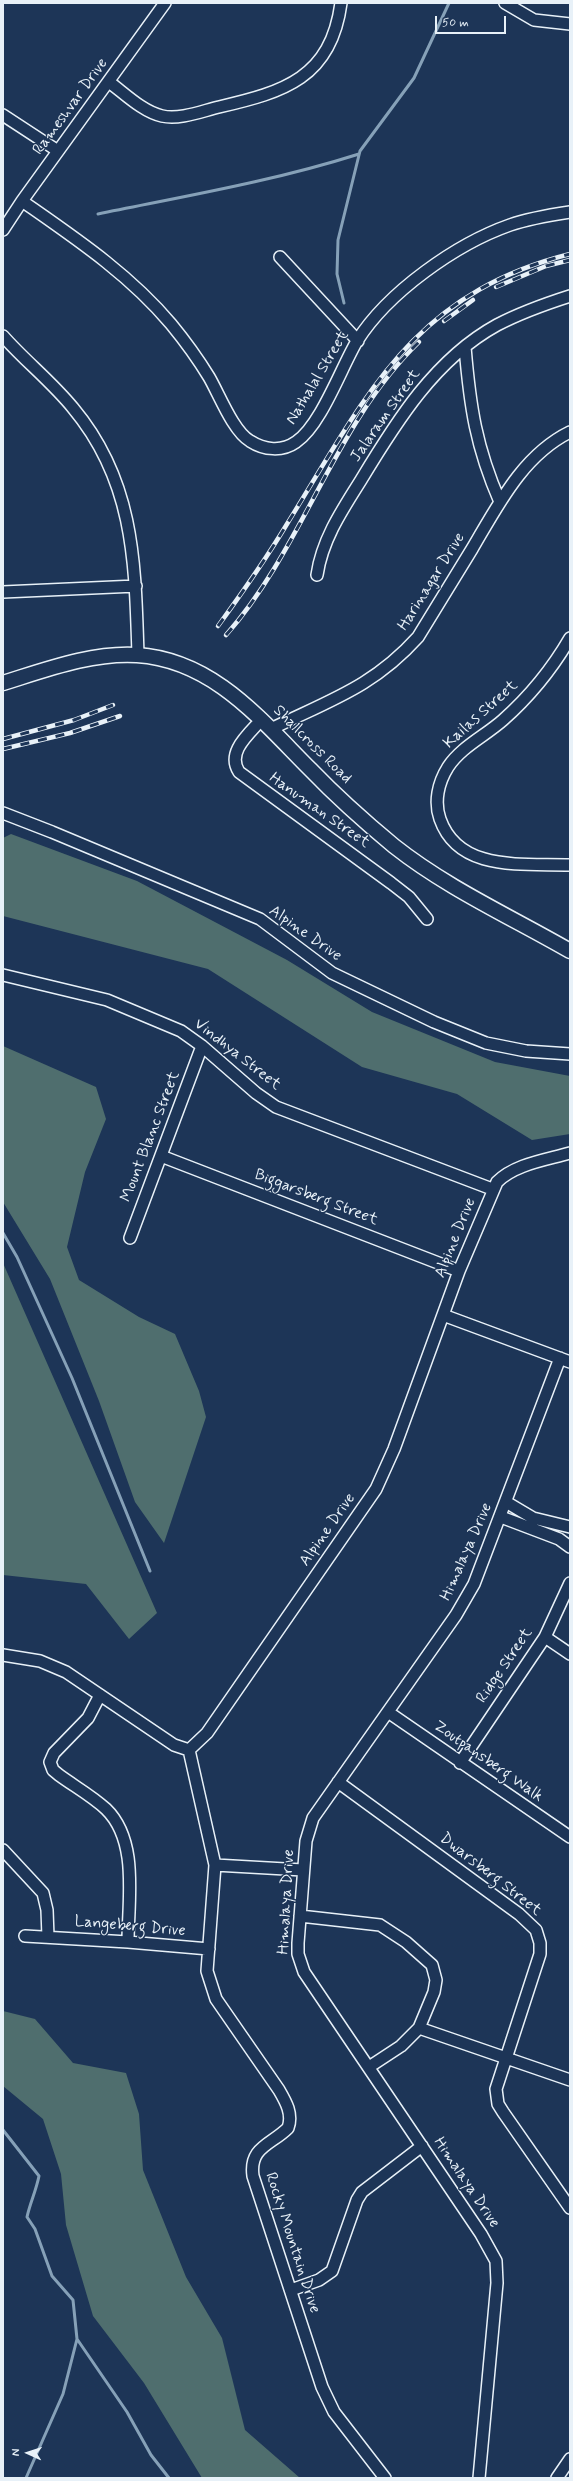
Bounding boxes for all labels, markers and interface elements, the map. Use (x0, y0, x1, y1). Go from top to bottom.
scale bar (437, 8, 508, 34)
text: 50 m (442, 15, 469, 31)
street label: Rameshvar Drive (29, 55, 113, 159)
street label: Nathalal Street (282, 327, 354, 429)
street label: Jalaram Street (347, 366, 425, 466)
street label: Harinagar Drive (394, 529, 470, 635)
street label: Kailas Street (440, 677, 522, 753)
street label: Shallcross Road (269, 702, 355, 788)
street label: Hanuman Street (265, 769, 373, 853)
street label: Alpine Drive (265, 902, 345, 966)
street label: Vindhya Street (190, 1015, 284, 1095)
street label: Mount Blanc Street (117, 1069, 185, 1205)
street label: Biggarsberg Street (251, 1166, 381, 1230)
street label: Alpine Drive (431, 1195, 481, 1281)
street label: Alpine Drive (296, 1490, 360, 1570)
street label: Himalaya Drive (437, 1500, 497, 1604)
street label: Ridge Street (473, 1625, 537, 1707)
street label: Zoutpansberg Walk (430, 1717, 546, 1807)
street label: Dwarsberg Street (435, 1829, 545, 1921)
street label: Himalaya Drive (275, 1849, 299, 1955)
street label: Langeberg Drive (74, 1913, 186, 1941)
street label: Himalaya Drive (429, 2134, 503, 2232)
street label: Rocky Mountain Drive (260, 2170, 324, 2316)
north arrow (8, 2433, 48, 2473)
text: N (9, 2448, 23, 2456)

